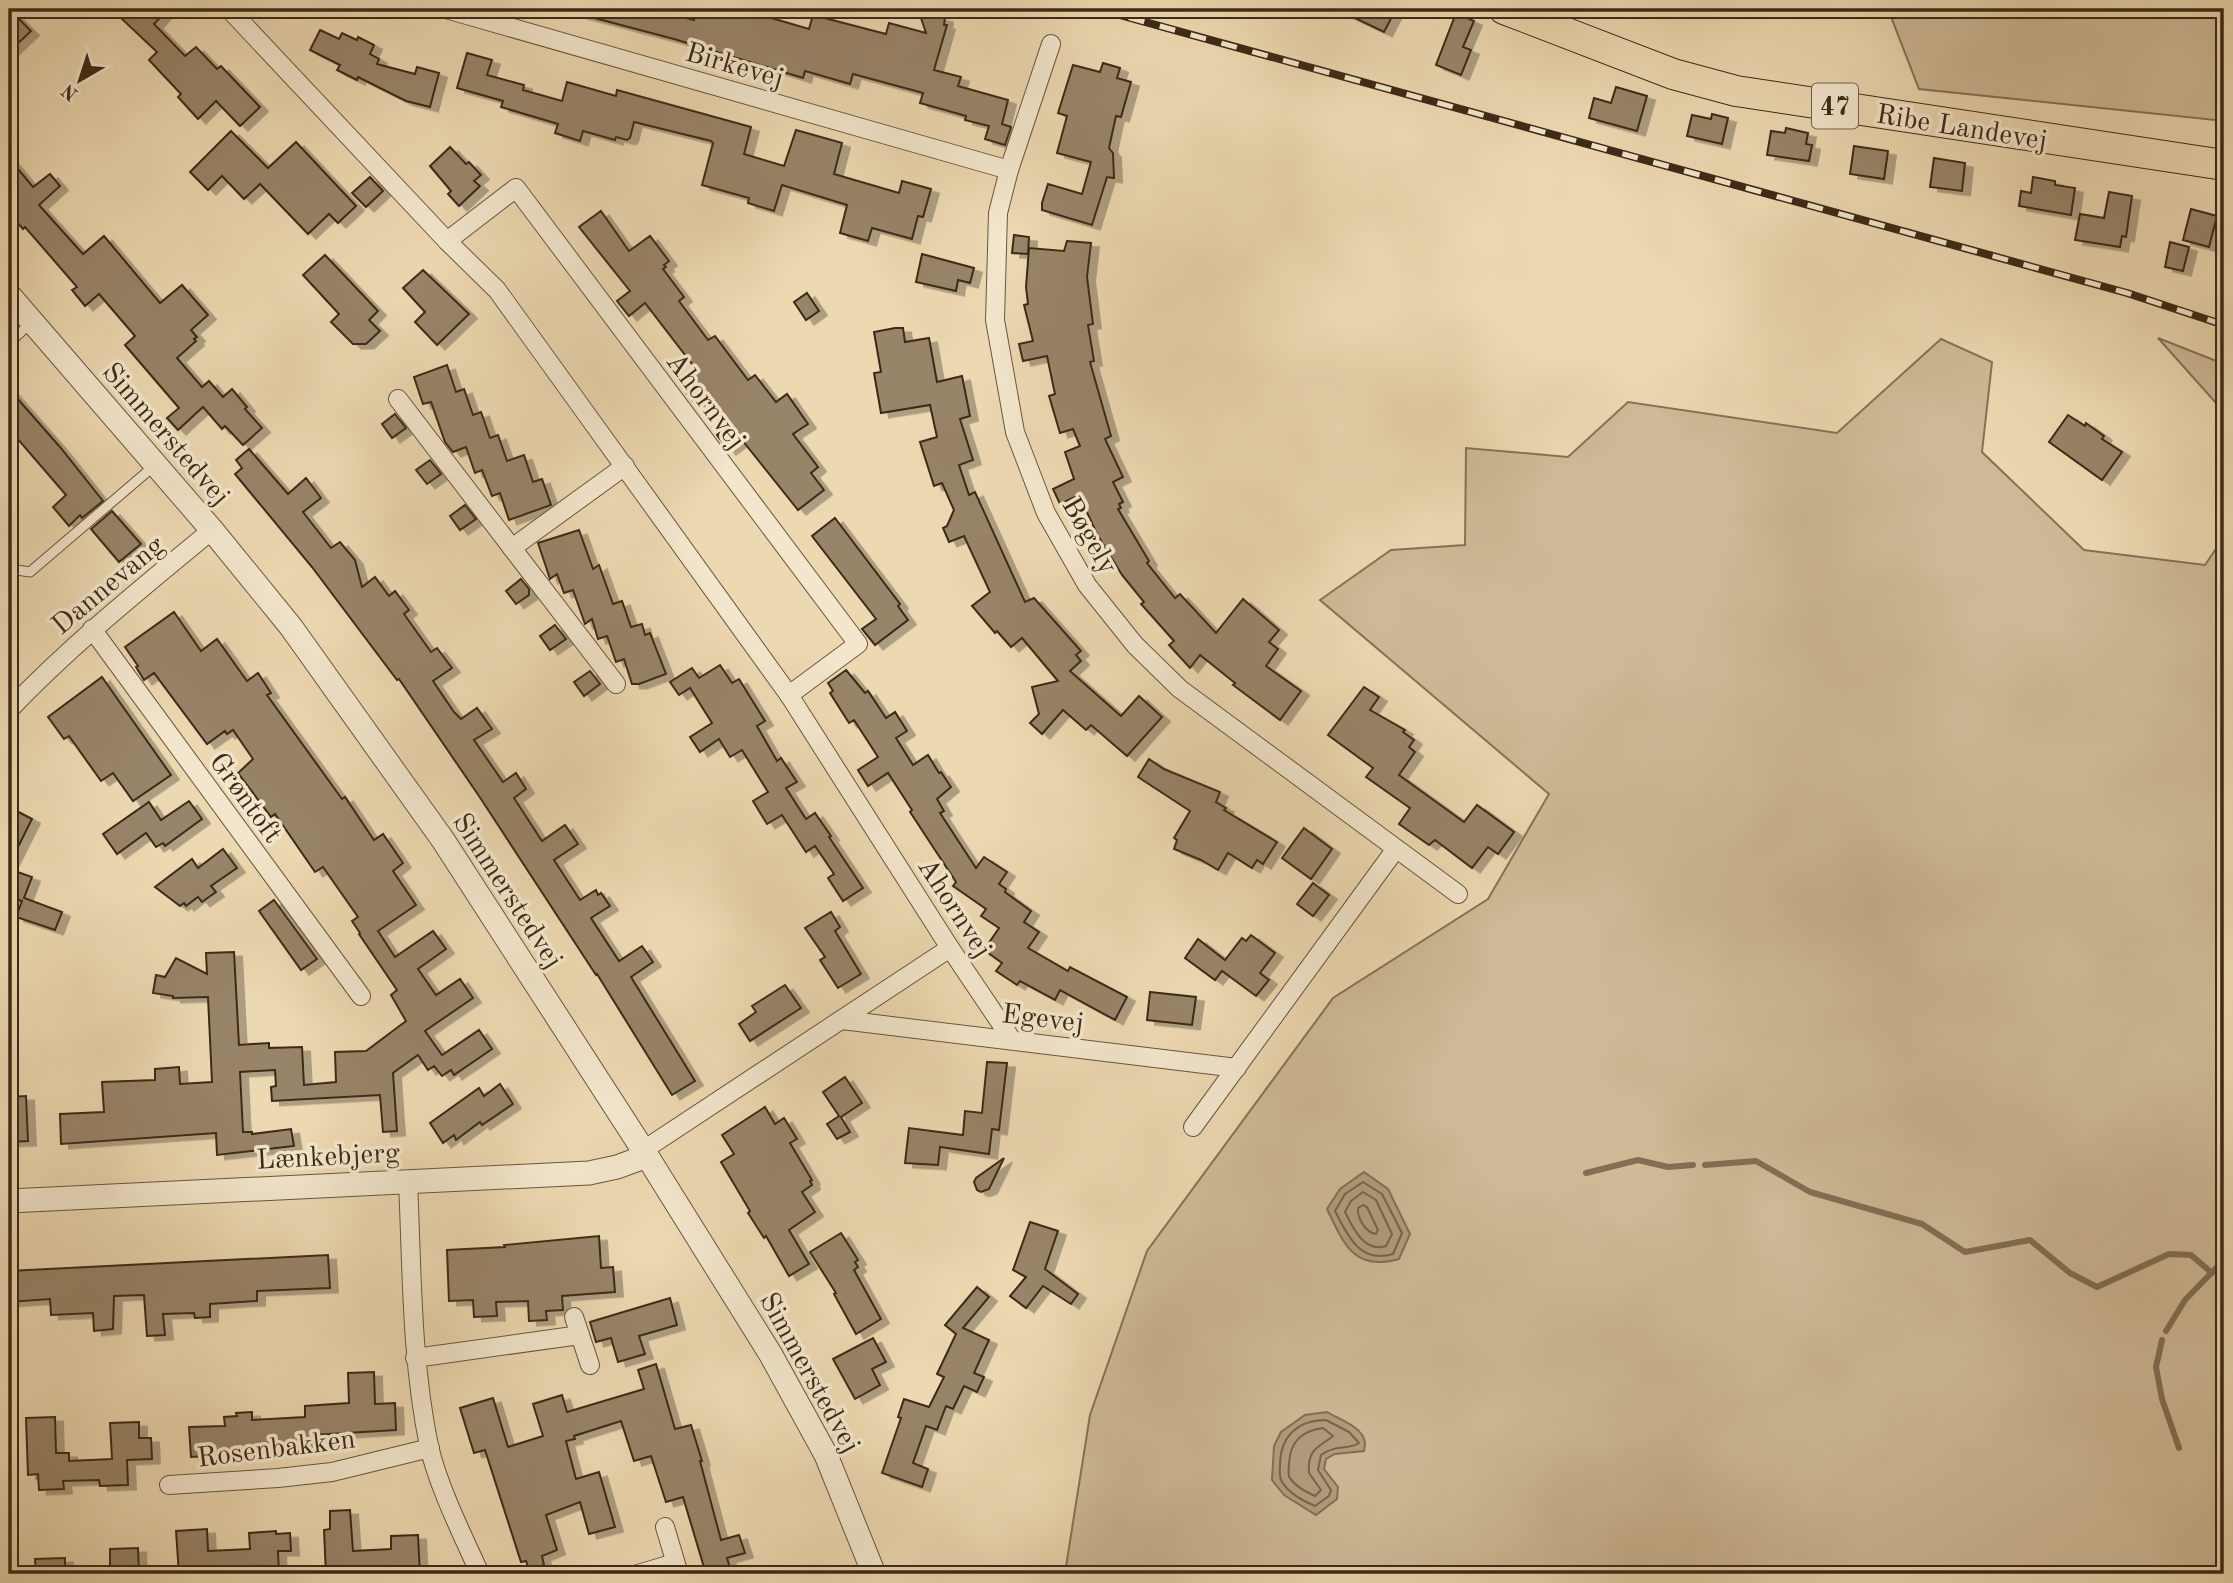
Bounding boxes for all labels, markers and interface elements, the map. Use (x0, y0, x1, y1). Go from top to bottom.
street label: Birkevej (682, 39, 787, 94)
north arrow (46, 46, 116, 116)
text: N (59, 79, 82, 103)
road number: 47 (1812, 83, 1858, 128)
street label: Ribe Landevej (1874, 102, 2049, 156)
street label: Ahornvej (660, 348, 750, 455)
street label: Simmerstedvej (96, 358, 234, 512)
street label: Bøgely (1055, 493, 1122, 580)
street label: Dannevang (48, 532, 170, 641)
street label: Grøntoft (203, 749, 286, 849)
street label: Simmerstedvej (446, 809, 567, 974)
street label: Ahornvej (911, 854, 996, 963)
street label: Egevej (1000, 1001, 1085, 1039)
street label: Lænkebjerg (256, 1140, 401, 1176)
street label: Simmerstedvej (753, 1289, 864, 1458)
street label: Rosenbakken (196, 1426, 357, 1474)

